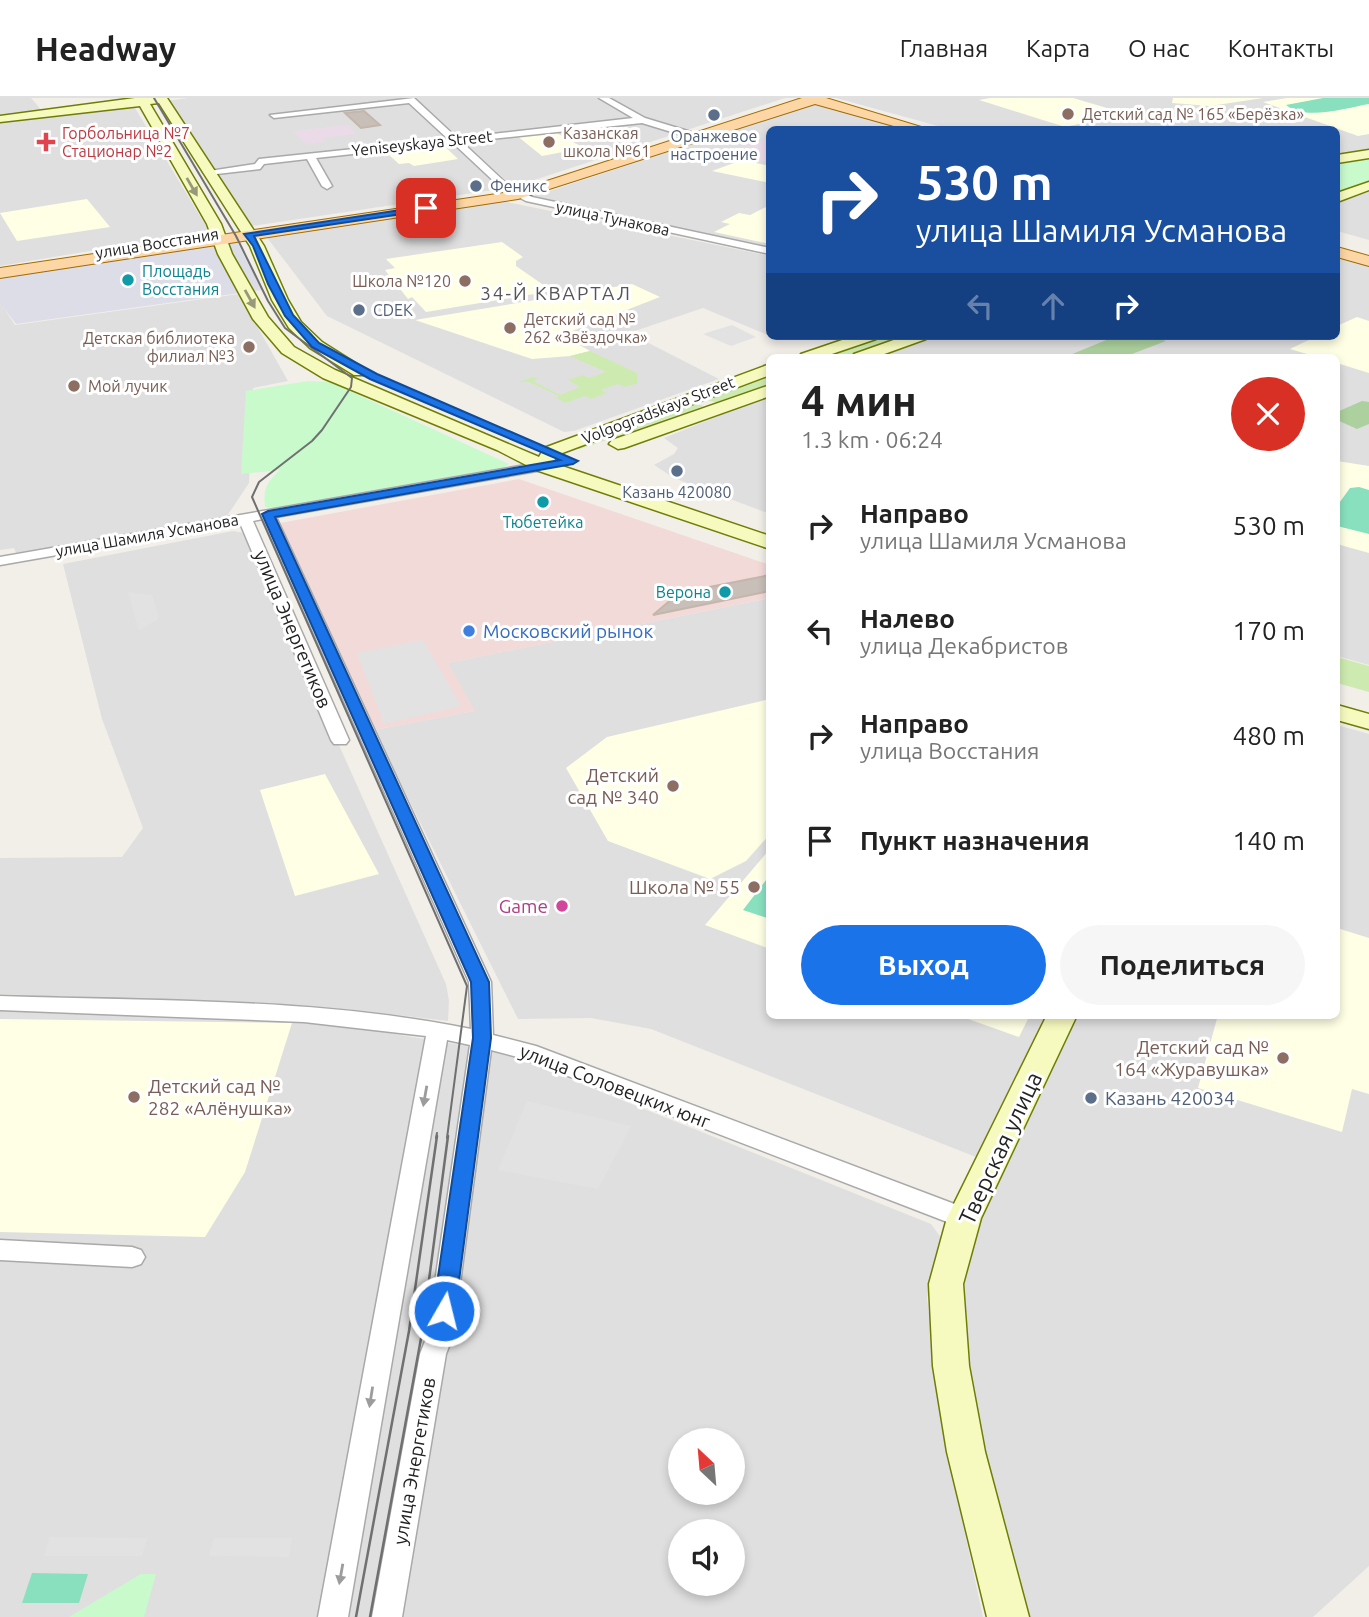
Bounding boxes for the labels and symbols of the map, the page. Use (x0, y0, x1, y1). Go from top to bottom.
place label: Детский сад № 165 «Берёзка» (1082, 105, 1304, 123)
marker: Детский сад № 165 «Берёзка» (1060, 106, 1076, 122)
marker: Оранжевое настроение (706, 107, 722, 123)
place label: Горбольница №7 Стационар №2 (62, 124, 190, 160)
place label: Казанская школа №61 (563, 124, 650, 160)
street label: Yeniseyskaya Street (351, 127, 494, 159)
place label: Оранжевое настроение (670, 127, 758, 163)
marker: Горбольница №7 Стационар №2 (36, 132, 56, 152)
marker: Казанская школа №61 (541, 134, 557, 150)
one-way arrow (186, 177, 198, 196)
place label: Феникс (490, 177, 547, 195)
pin (396, 178, 456, 238)
marker: Феникс (468, 178, 484, 194)
street label: улица Тунакова (554, 197, 672, 239)
street label: улица Восстания (94, 224, 220, 262)
place label: Площадь Восстания (142, 262, 219, 298)
marker: Площадь Восстания (120, 272, 136, 288)
place label: Школа №120 (352, 272, 451, 290)
marker: Школа №120 (457, 273, 473, 289)
district label: 34-Й КВАРТАЛ (480, 282, 632, 304)
one-way arrow (244, 289, 256, 308)
place label: CDEK (373, 301, 413, 319)
marker: CDEK (351, 302, 367, 318)
place label: Детский сад № 262 «Звёздочка» (524, 310, 648, 346)
marker: Детский сад № 262 «Звёздочка» (502, 320, 518, 336)
place label: Детская библиотека филиал №3 (83, 329, 235, 365)
marker: Детская библиотека филиал №3 (241, 339, 257, 355)
street label: Volgogradskaya Street (579, 372, 738, 447)
place label: Мой лучик (88, 377, 168, 395)
marker: Мой лучик (66, 378, 82, 394)
marker: Казань 420080 (669, 463, 685, 479)
place label: Казань 420080 (622, 483, 732, 501)
marker: Тюбетейка (535, 494, 551, 510)
street label: улица Шамиля Усманова (54, 510, 240, 560)
place label: Тюбетейка (503, 513, 583, 531)
street label: улица Энергетиков (250, 547, 336, 711)
place label: Верона (656, 583, 711, 601)
marker: Верона (717, 584, 733, 600)
place label: Московский рынок (483, 620, 653, 642)
marker: Московский рынок (461, 623, 477, 639)
place label: Детский сад № 340 (568, 764, 659, 808)
marker: Детский сад № 340 (665, 778, 681, 794)
place label: Школа № 55 (629, 876, 740, 898)
marker: Школа № 55 (746, 879, 762, 895)
place label: Game (499, 895, 548, 917)
marker: Game (554, 898, 570, 914)
place label: Детский сад № 164 «Журавушка» (1114, 1036, 1269, 1080)
street label: улица Соловецких юнг (517, 1040, 714, 1133)
marker: Детский сад № 164 «Журавушка» (1275, 1050, 1291, 1066)
street label: Тверская улица (954, 1068, 1046, 1228)
place label: Детский сад № 282 «Алёнушка» (148, 1075, 292, 1119)
one-way arrow (419, 1086, 430, 1108)
place label: Казань 420034 (1105, 1087, 1235, 1109)
marker: Детский сад № 282 «Алёнушка» (126, 1089, 142, 1105)
marker: Казань 420034 (1083, 1090, 1099, 1106)
position arrow (407, 1274, 481, 1348)
street label: улица Энергетиков (388, 1376, 440, 1546)
one-way arrow (365, 1386, 376, 1408)
north arrow (668, 1428, 746, 1505)
one-way arrow (335, 1563, 346, 1585)

